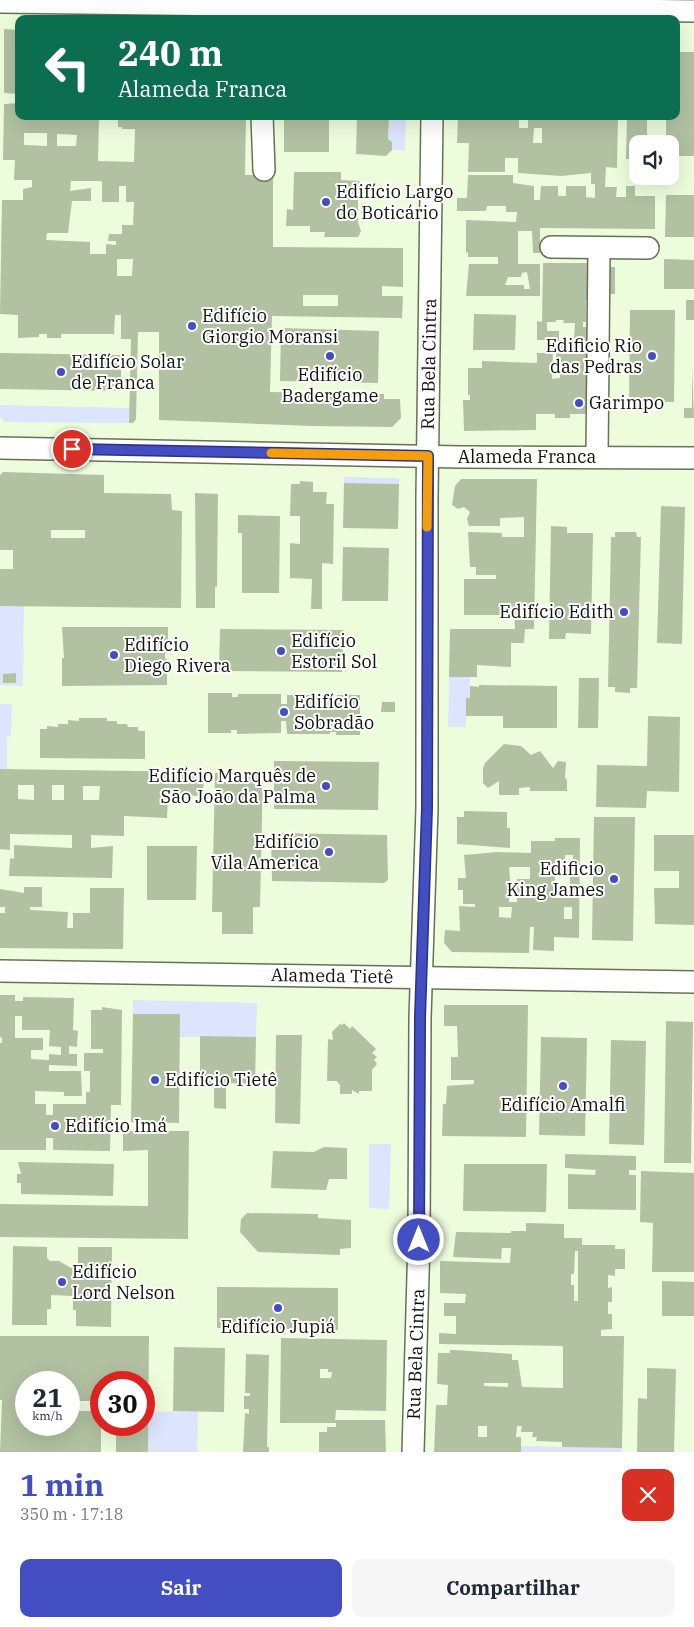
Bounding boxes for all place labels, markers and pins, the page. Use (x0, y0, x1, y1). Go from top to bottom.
place label: Edifício Largo do Boticário (336, 180, 453, 224)
marker: Edifício Largo do Boticário (320, 196, 332, 208)
place label: Edifício Giorgio Moransi (202, 304, 338, 348)
marker: Edifício Giorgio Moransi (186, 320, 198, 332)
place label: Edificio Rio das Pedras (545, 334, 642, 378)
place label: Edifício Solar de Franca (71, 350, 184, 394)
marker: Edifício Badergame (324, 350, 336, 362)
marker: Edificio Rio das Pedras (646, 350, 658, 362)
place label: Edifício Badergame (282, 363, 378, 407)
marker: Edifício Solar de Franca (55, 366, 67, 378)
place label: Garimpo (589, 391, 664, 414)
marker: Garimpo (573, 397, 585, 409)
pin (51, 428, 93, 470)
place label: Edifício Edith (499, 600, 614, 623)
marker: Edifício Edith (618, 606, 630, 618)
place label: Edifício Estoril Sol (291, 629, 377, 673)
place label: Edifício Diego Rivera (124, 633, 231, 677)
marker: Edifício Estoril Sol (275, 645, 287, 657)
marker: Edifício Diego Rivera (108, 649, 120, 661)
place label: Edifício Sobradão (294, 690, 374, 734)
marker: Edifício Sobradão (278, 706, 290, 718)
place label: Edifício Marquês de São João da Palma (148, 764, 316, 808)
marker: Edifício Marquês de São João da Palma (320, 780, 332, 792)
place label: Edifício Vila America (210, 830, 319, 874)
marker: Edifício Vila America (323, 846, 335, 858)
place label: Edificio King James (507, 857, 604, 901)
marker: Edificio King James (608, 873, 620, 885)
place label: Edifício Tietê (165, 1068, 277, 1091)
marker: Edifício Tietê (149, 1074, 161, 1086)
marker: Edifício Amalfi (557, 1080, 569, 1092)
place label: Edifício Amalfi (500, 1093, 626, 1116)
place label: Edifício Imá (65, 1114, 167, 1137)
marker: Edifício Imá (49, 1120, 61, 1132)
place label: Edifício Lord Nelson (72, 1260, 175, 1304)
marker: Edifício Lord Nelson (56, 1276, 68, 1288)
marker: Edifício Jupiá (272, 1302, 284, 1314)
place label: Edifício Jupiá (221, 1315, 336, 1338)

